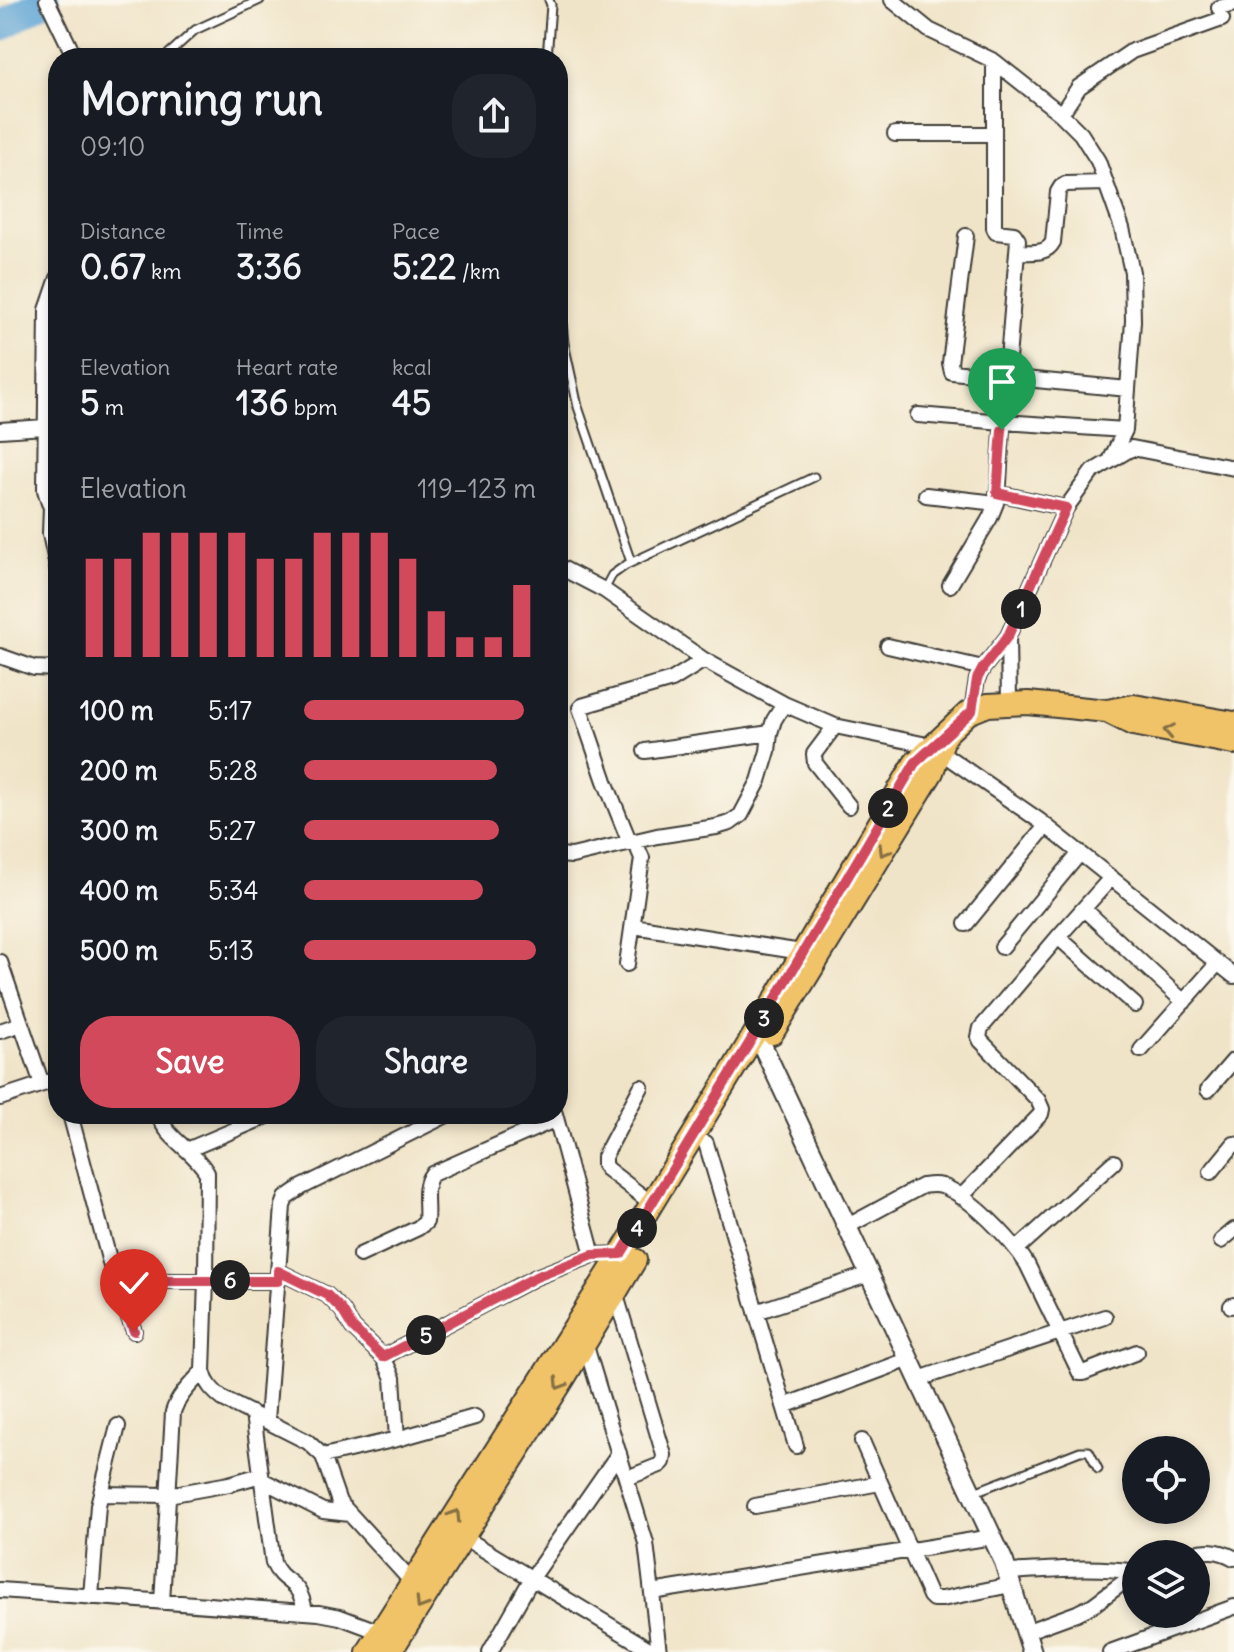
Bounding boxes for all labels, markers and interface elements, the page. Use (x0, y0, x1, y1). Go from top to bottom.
text: Morning run (80, 72, 323, 127)
button: share (452, 74, 536, 158)
text: 09:10 (80, 130, 145, 163)
text: Distance (80, 217, 166, 245)
text: Time (236, 217, 284, 245)
text: Pace (392, 217, 440, 245)
text: 0.67 (80, 245, 146, 288)
text: 3:36 (236, 245, 302, 288)
text: 5:22 (392, 245, 457, 288)
text: km (146, 257, 181, 285)
text: /km (457, 257, 500, 285)
pin (968, 348, 1036, 430)
text: Elevation (80, 353, 170, 381)
text: Heart rate (236, 353, 338, 381)
text: kcal (392, 353, 432, 381)
icon: arrive (980, 360, 1024, 404)
text: 5 (80, 381, 100, 424)
text: 136 (236, 381, 288, 424)
text: 45 (392, 381, 431, 424)
text: m (100, 393, 124, 421)
text: bpm (288, 393, 338, 421)
text: Elevation (80, 472, 187, 505)
text: 119–123 m (417, 472, 536, 505)
pin: 1 (1001, 589, 1041, 629)
text: 1 (1017, 595, 1025, 623)
text: 100 m (80, 694, 154, 727)
text: 5:17 (208, 694, 252, 727)
one-way arrow (1162, 723, 1176, 740)
text: 200 m (80, 754, 157, 787)
text: 5:28 (208, 754, 258, 787)
pin: 2 (868, 788, 908, 828)
text: 2 (882, 794, 894, 822)
text: 300 m (80, 814, 158, 847)
text: 5:27 (208, 814, 256, 847)
one-way arrow (878, 842, 893, 857)
text: 400 m (80, 874, 158, 907)
text: 5:34 (208, 874, 259, 907)
text: 500 m (80, 934, 158, 967)
text: 5:13 (208, 934, 254, 967)
pin: 3 (744, 998, 784, 1038)
text: 3 (758, 1004, 770, 1032)
button: Save (80, 1016, 300, 1108)
button: Share (316, 1016, 536, 1108)
pin: 4 (617, 1208, 657, 1248)
text: 4 (631, 1214, 643, 1242)
pin (100, 1249, 168, 1331)
pin: 6 (210, 1260, 250, 1300)
icon: check (112, 1261, 156, 1305)
text: 6 (224, 1266, 236, 1294)
pin: 5 (406, 1315, 446, 1355)
text: 5 (420, 1321, 432, 1349)
one-way arrow (554, 1375, 569, 1390)
map controls (1122, 1436, 1210, 1628)
button: locate (1122, 1436, 1210, 1524)
one-way arrow (446, 1510, 461, 1524)
button: layers (1122, 1540, 1210, 1628)
one-way arrow (415, 1595, 430, 1610)

